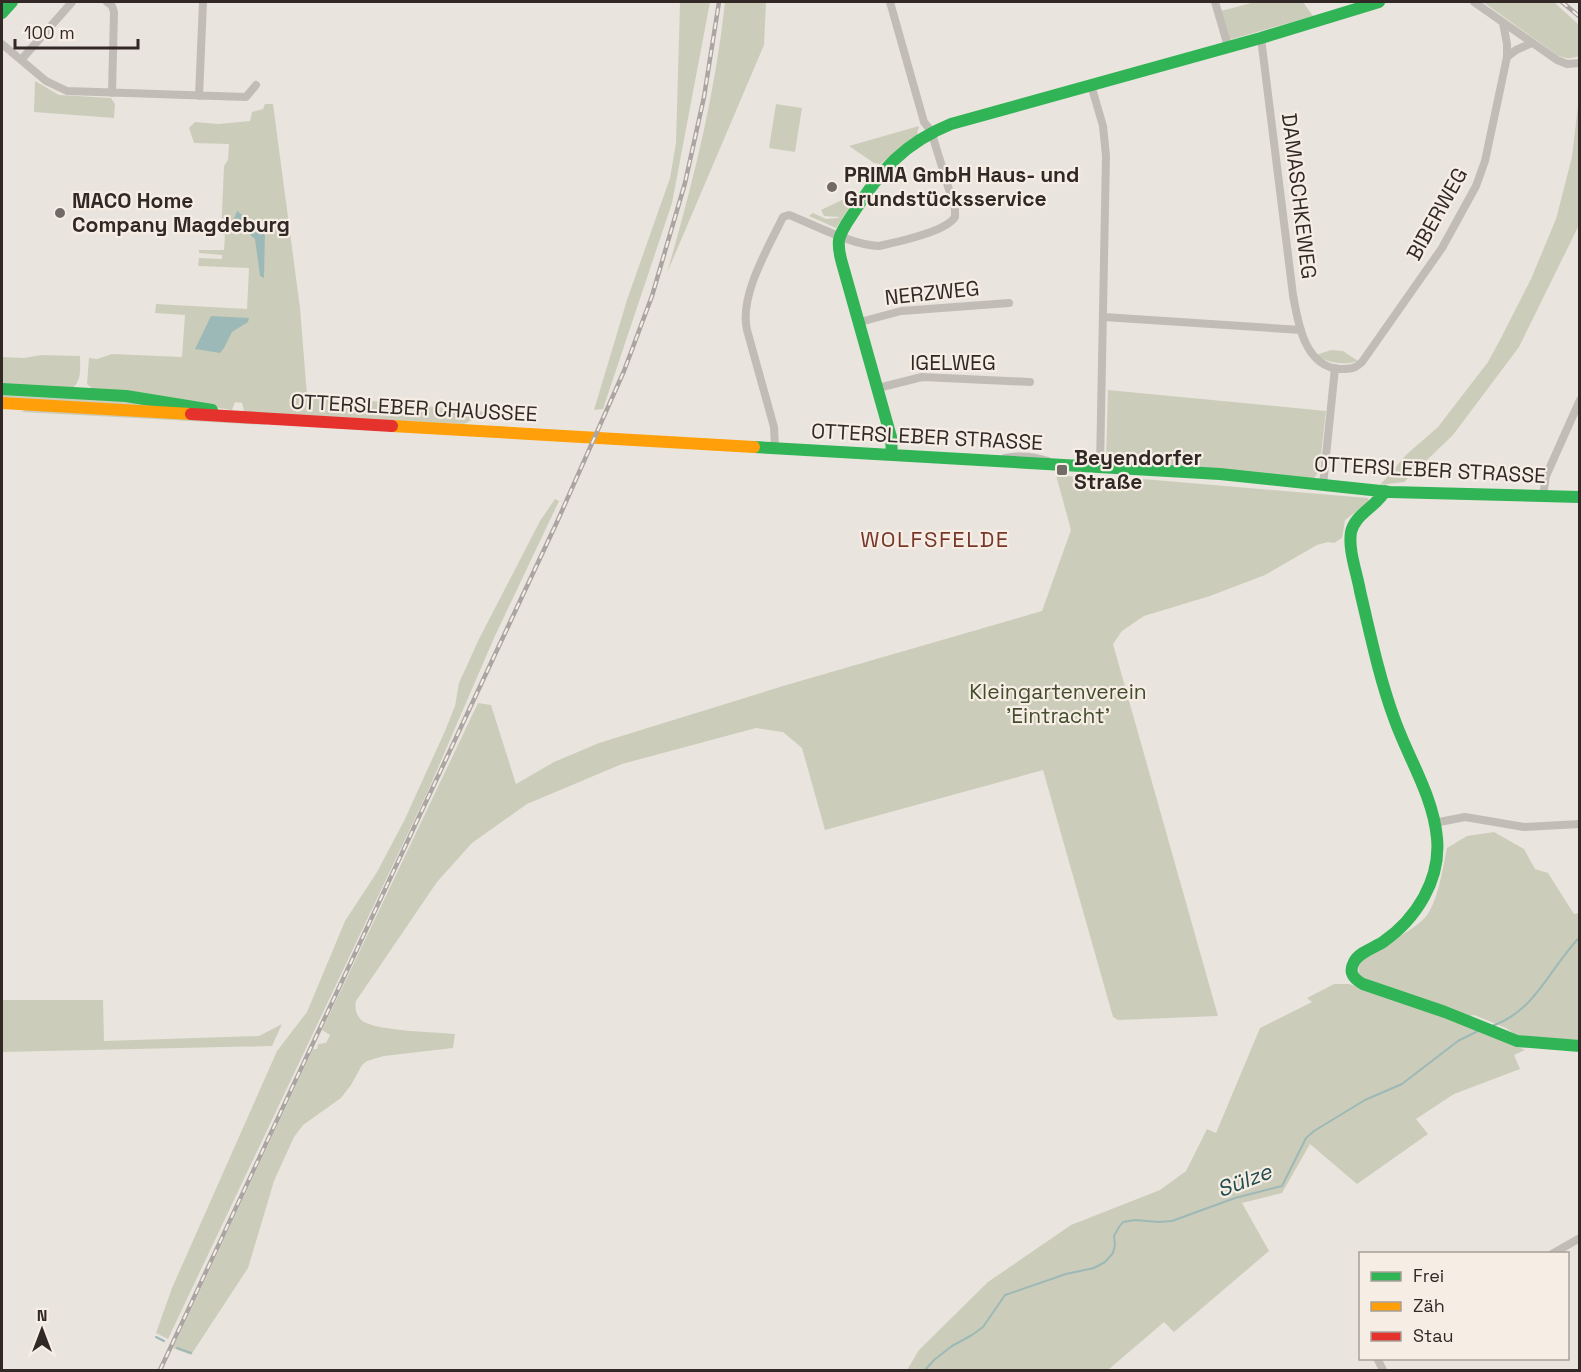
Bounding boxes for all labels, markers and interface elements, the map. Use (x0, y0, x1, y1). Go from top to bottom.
scale bar (15, 12, 138, 50)
text: 100 m (24, 21, 75, 44)
street label: DAMASCHKEWEG (1276, 111, 1323, 281)
place label: PRIMA GmbH Haus- und Grundstücksservice (844, 161, 1079, 212)
street label: BIBERWEG (1400, 163, 1473, 265)
marker: PRIMA GmbH Haus- und Grundstücksservice (825, 180, 839, 194)
place label: MACO Home Company Magdeburg (72, 187, 290, 238)
marker: MACO Home Company Magdeburg (53, 206, 67, 220)
street label: NERZWEG (883, 274, 981, 311)
street label: IGELWEG (910, 349, 996, 376)
street label: OTTERSLEBER CHAUSSEE (290, 388, 538, 427)
street label: OTTERSLEBER STRASSE (810, 417, 1044, 456)
place label: Beyendorfer Straße (1074, 444, 1202, 495)
street label: OTTERSLEBER STRASSE (1313, 450, 1547, 489)
marker: Beyendorfer Straße (1055, 463, 1069, 477)
district label: WOLFSFELDE (860, 525, 1010, 553)
park label: Kleingartenverein 'Eintracht' (969, 678, 1147, 729)
water label: Sülze (1213, 1156, 1276, 1203)
legend (1359, 1252, 1569, 1360)
text: Frei (1413, 1264, 1444, 1287)
text: Zäh (1413, 1294, 1445, 1317)
north arrow (12, 1300, 72, 1360)
text: N (37, 1305, 47, 1326)
text: Stau (1413, 1324, 1453, 1347)

